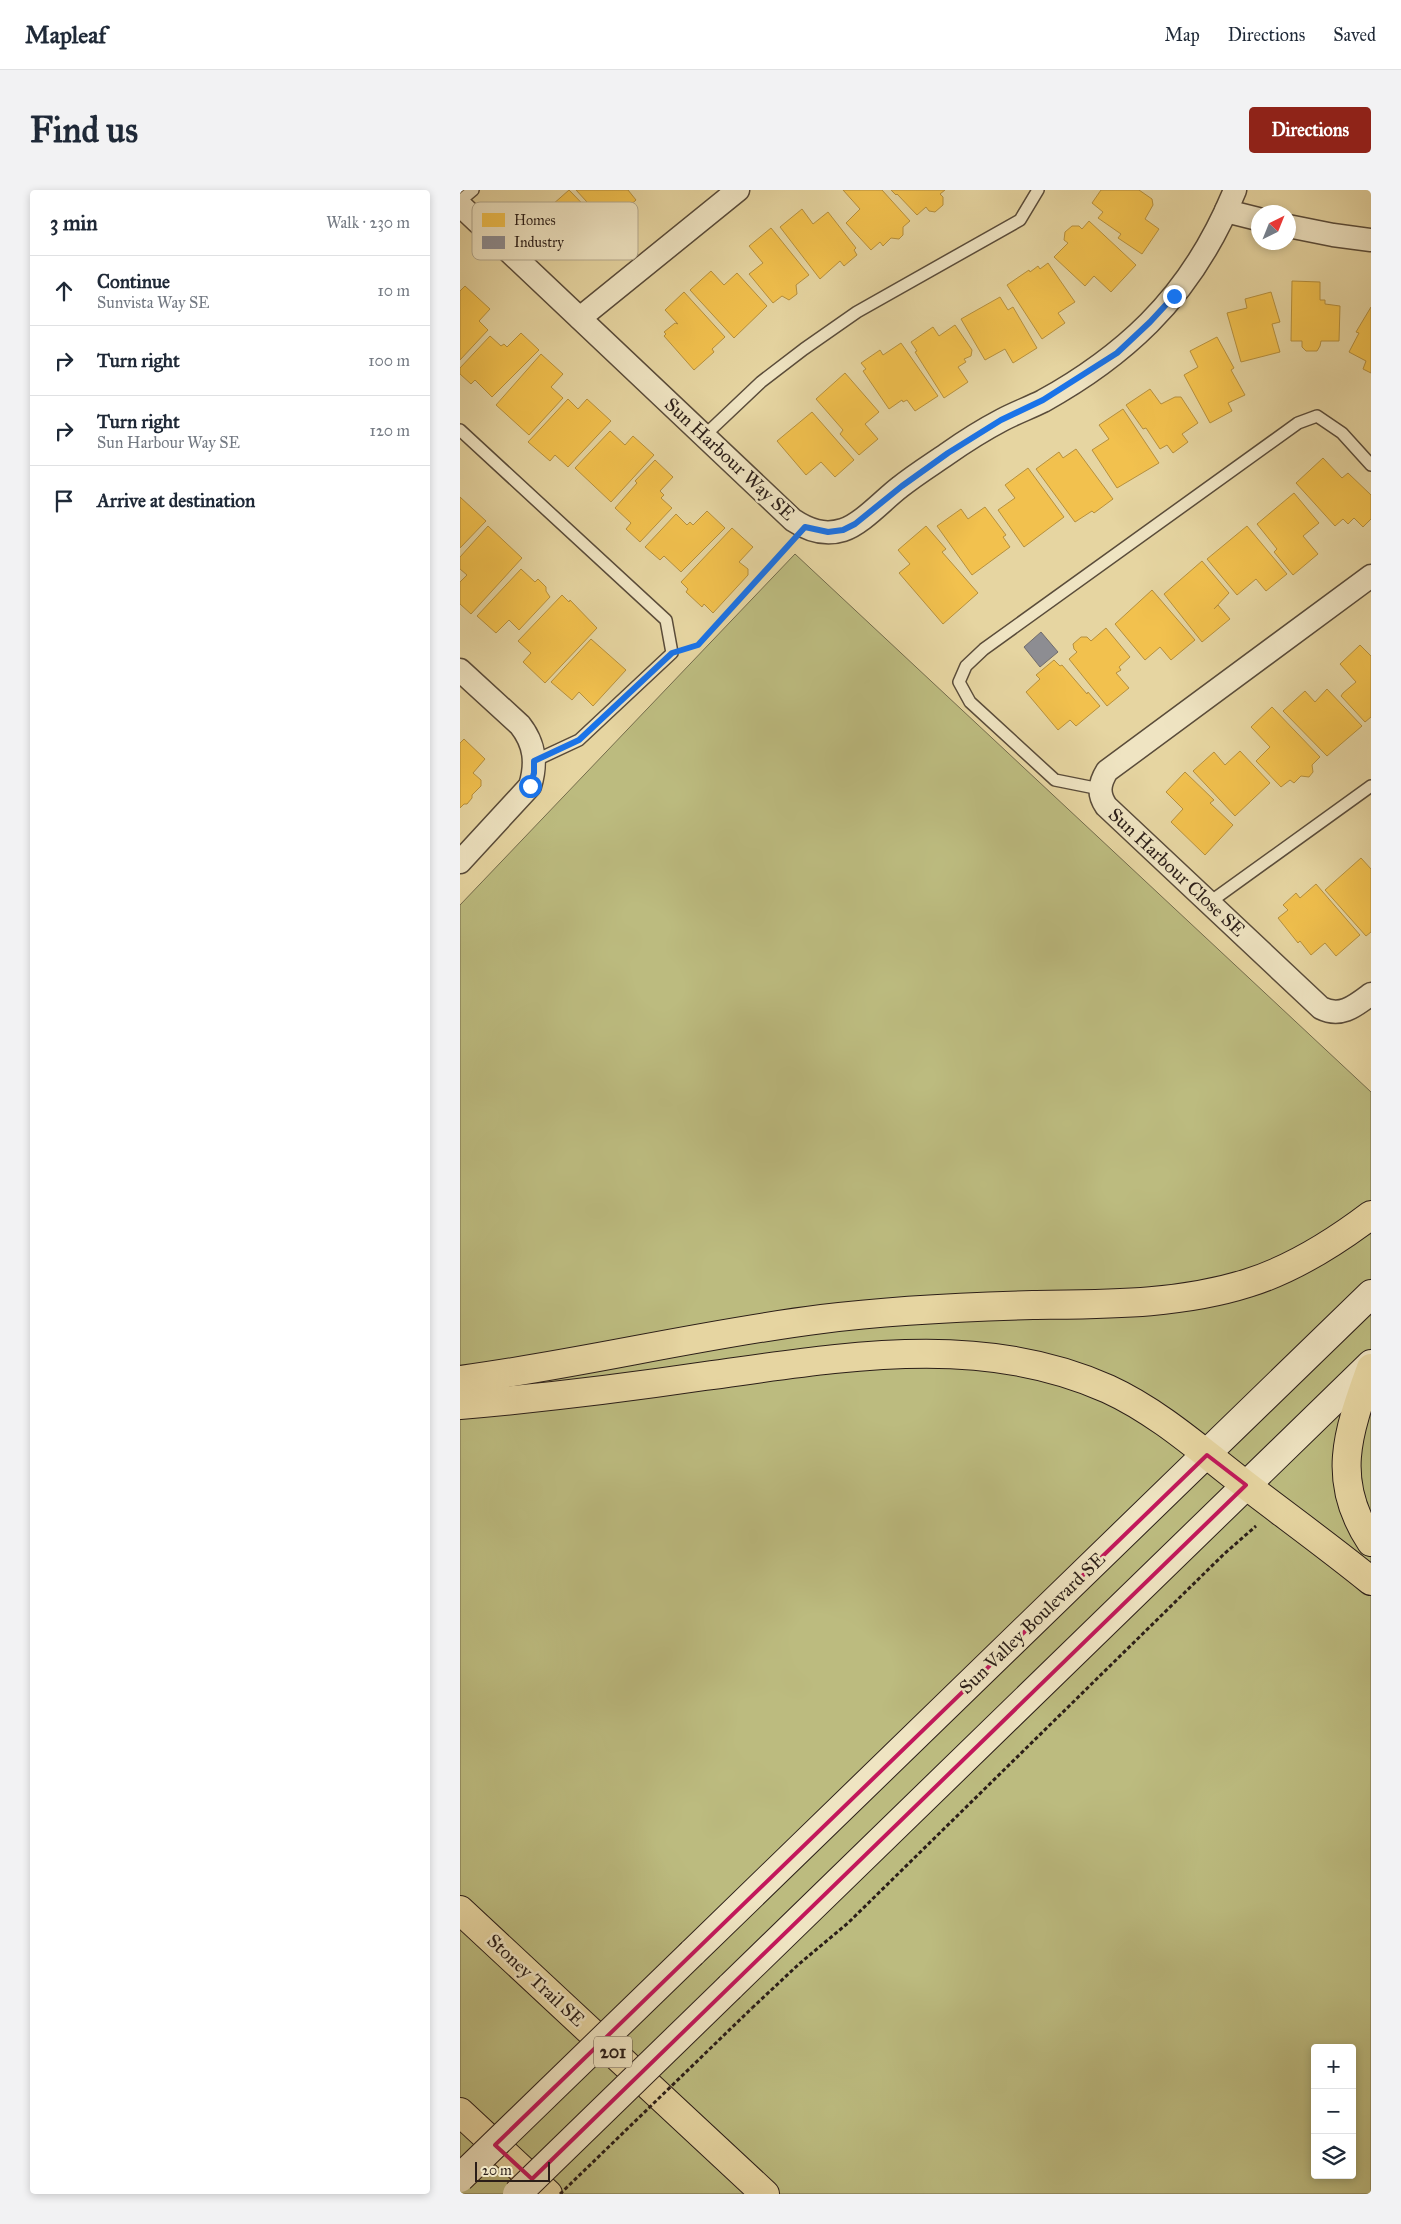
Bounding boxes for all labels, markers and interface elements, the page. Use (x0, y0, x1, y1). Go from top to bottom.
text: Mapleaf (25, 20, 106, 50)
text: Map (1164, 24, 1200, 46)
text: Directions (1228, 24, 1305, 46)
text: Saved (1333, 24, 1376, 46)
button: Directions (1249, 107, 1371, 153)
text: Find us (30, 109, 138, 152)
legend (472, 202, 638, 260)
north arrow (1251, 205, 1296, 250)
text: 3 min (50, 210, 98, 236)
text: Homes (514, 212, 556, 229)
text: Walk · 230 m (326, 213, 410, 232)
text: Industry (514, 234, 564, 251)
text: Continue (97, 270, 170, 293)
icon: ahead (50, 277, 78, 305)
text: 10 m (378, 281, 410, 300)
route end (1163, 285, 1186, 308)
text: Sunvista Way SE (97, 293, 210, 312)
icon: right (50, 347, 78, 375)
text: Turn right (97, 349, 180, 372)
text: 100 m (368, 351, 410, 370)
street label: Sun Harbour Way SE (660, 393, 800, 526)
text: Turn right (97, 410, 180, 433)
icon: right (50, 417, 78, 445)
text: 120 m (370, 421, 410, 440)
text: Sun Harbour Way SE (97, 433, 240, 452)
icon: arrive (50, 487, 78, 515)
text: Arrive at destination (97, 489, 255, 512)
route start (519, 775, 542, 798)
street label: Sun Harbour Close SE (1104, 803, 1250, 942)
street label: Sun Valley Boulevard SE (954, 1547, 1110, 1699)
street label: Stoney Trail SE (482, 1929, 590, 2031)
road number: 201 (594, 2036, 632, 2068)
map controls (1311, 2044, 1356, 2179)
button: + (1311, 2044, 1356, 2089)
button: − (1311, 2089, 1356, 2134)
button: layers (1311, 2134, 1356, 2179)
scale bar (475, 2159, 550, 2182)
text: 20 m (482, 2162, 512, 2179)

